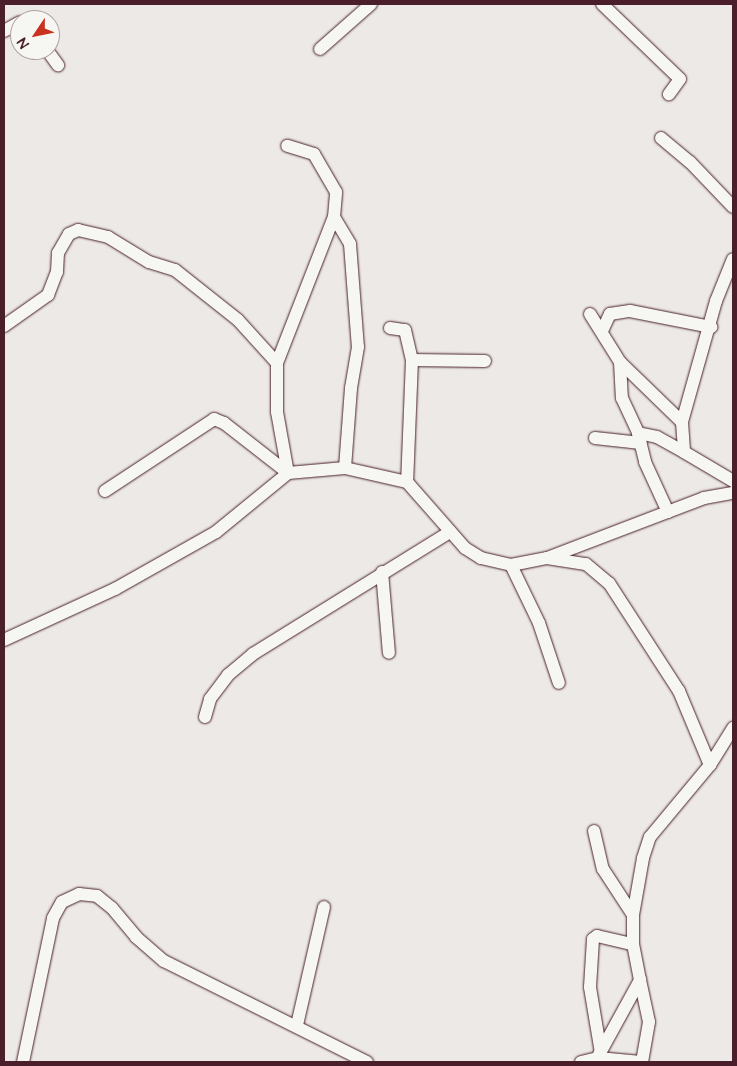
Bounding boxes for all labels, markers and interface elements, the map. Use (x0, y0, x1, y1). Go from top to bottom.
north arrow (10, 10, 60, 60)
text: N (13, 34, 34, 52)

